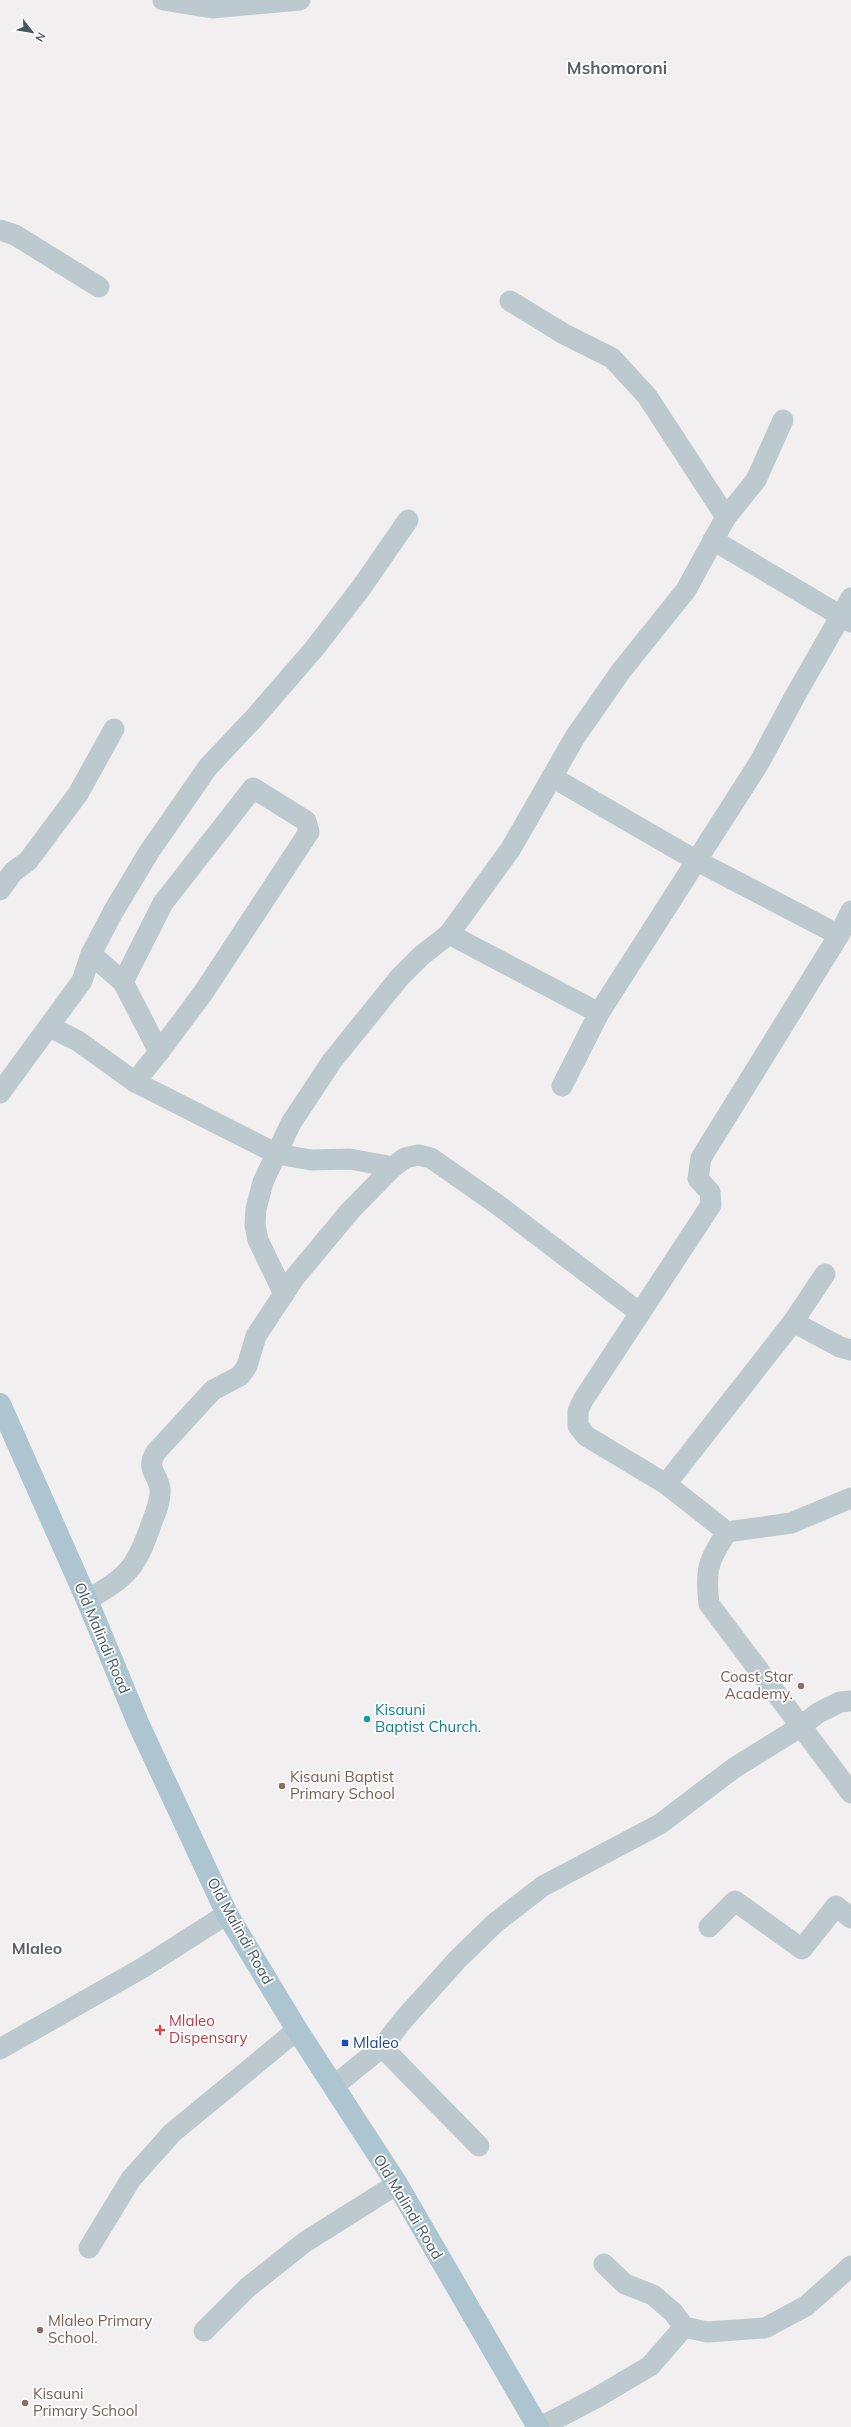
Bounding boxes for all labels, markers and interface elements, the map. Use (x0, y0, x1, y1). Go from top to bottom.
north arrow (12, 12, 52, 52)
text: N (32, 30, 49, 44)
district label: Mshomoroni (567, 57, 667, 78)
street label: Old Malindi Road (70, 1579, 134, 1696)
place label: Coast Star Academy. (720, 1667, 794, 1703)
marker: Coast Star Academy. (796, 1681, 806, 1691)
place label: Kisauni Baptist Church. (375, 1700, 481, 1736)
marker: Kisauni Baptist Church. (362, 1714, 372, 1724)
place label: Kisauni Baptist Primary School (290, 1767, 395, 1803)
marker: Kisauni Baptist Primary School (277, 1781, 287, 1791)
street label: Old Malindi Road (203, 1874, 278, 1987)
district label: Mlaleo (12, 1938, 62, 1958)
place label: Mlaleo Dispensary (169, 2011, 248, 2047)
marker: Mlaleo Dispensary (154, 2024, 166, 2036)
place label: Mlaleo (353, 2033, 399, 2052)
marker: Mlaleo (340, 2038, 350, 2048)
street label: Old Malindi Road (370, 2151, 447, 2263)
place label: Mlaleo Primary School. (48, 2311, 152, 2347)
marker: Mlaleo Primary School. (35, 2325, 45, 2335)
place label: Kisauni Primary School (33, 2384, 138, 2420)
marker: Kisauni Primary School (20, 2398, 30, 2408)

